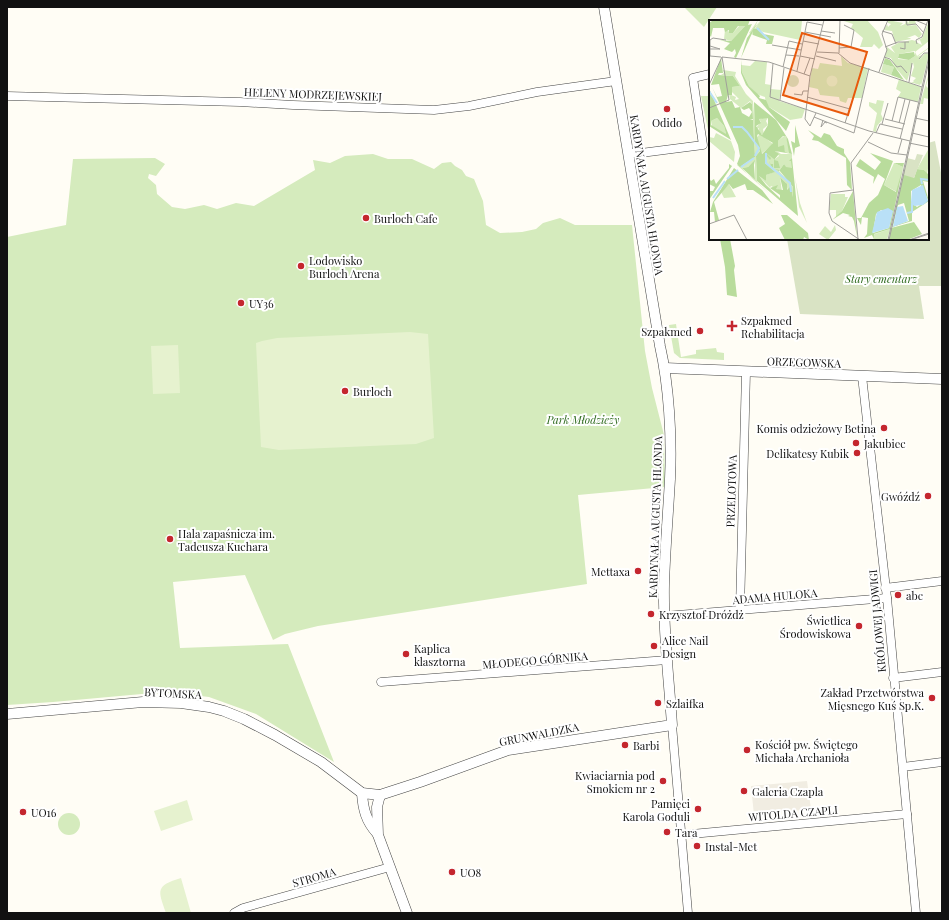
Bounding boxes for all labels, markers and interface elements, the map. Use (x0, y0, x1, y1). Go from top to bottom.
inset map (709, 20, 929, 240)
street label: HELENY MODRZEJEWSKIEJ (244, 84, 383, 104)
marker: Odido (662, 104, 672, 114)
street label: KARDYNAŁA AUGUSTA HLONDA (627, 114, 667, 276)
place label: Odido (652, 115, 682, 130)
place label: Burloch Cafe (374, 211, 438, 226)
marker: Burloch Cafe (361, 213, 371, 223)
place label: Lodowisko Burloch Arena (309, 253, 380, 281)
marker: Lodowisko Burloch Arena (296, 261, 306, 271)
park label: Stary cmentarz (844, 271, 918, 286)
place label: UY36 (249, 296, 274, 311)
marker: UY36 (236, 298, 246, 308)
place label: Szpakmed Rehabilitacja (741, 313, 805, 341)
marker: Szpakmed Rehabilitacja (726, 320, 738, 332)
place label: Szpakmed (641, 324, 693, 339)
marker: Szpakmed (695, 326, 705, 336)
street label: ORZEGOWSKA (767, 353, 841, 371)
place label: Burloch (353, 384, 392, 399)
marker: Burloch (340, 386, 350, 396)
park label: Park Młodzieży (546, 412, 620, 427)
place label: Komis odzieżowy Betina (756, 421, 877, 436)
marker: Komis odzieżowy Betina (879, 423, 889, 433)
street label: KARDYNAŁA AUGUSTA HLONDA (645, 436, 665, 598)
place label: Jakubiec (863, 436, 906, 451)
marker: Jakubiec (851, 438, 861, 448)
place label: Delikatesy Kubik (766, 446, 849, 461)
marker: Delikatesy Kubik (852, 448, 862, 458)
street label: PRZELOTOWA (722, 454, 740, 528)
place label: Gwóźdź (881, 489, 920, 504)
marker: Gwóźdź (923, 491, 933, 501)
place label: Hala zapaśnicza im. Tadeusza Kuchara (178, 526, 275, 554)
marker: Hala zapaśnicza im. Tadeusza Kuchara (165, 534, 175, 544)
place label: Mettaxa (591, 564, 631, 579)
marker: Mettaxa (633, 566, 643, 576)
street label: KRÓLOWEJ JADWIGI (865, 569, 889, 673)
street label: ADAMA HULOKA (731, 585, 818, 607)
place label: abc (906, 588, 923, 603)
marker: abc (893, 590, 903, 600)
place label: Krzysztof Dróżdż (659, 607, 744, 622)
marker: Krzysztof Dróżdż (646, 609, 656, 619)
place label: Świetlica Środowiskowa (780, 613, 852, 641)
marker: Świetlica Środowiskowa (854, 621, 864, 631)
place label: Alice Nail Design (661, 633, 708, 661)
place label: Kaplica klasztorna (414, 641, 466, 669)
marker: Alice Nail Design (649, 641, 659, 651)
street label: MŁODEGO GÓRNIKA (482, 648, 588, 672)
marker: Kaplica klasztorna (401, 649, 411, 659)
street label: BYTOMSKA (144, 684, 202, 702)
place label: Zakład Przetwórstwa Mięsnego Kuś Sp.K. (821, 685, 925, 713)
marker: Zakład Przetwórstwa Mięsnego Kuś Sp.K. (927, 693, 937, 703)
place label: Szlaifka (666, 696, 704, 711)
marker: Szlaifka (653, 698, 663, 708)
street label: GRUNWALDZKA (498, 719, 580, 749)
place label: Kościół pw. Świętego Michała Archanioła (755, 737, 858, 765)
place label: Barbi (633, 738, 659, 753)
marker: Barbi (620, 740, 630, 750)
marker: Kościół pw. Świętego Michała Archanioła (742, 745, 752, 755)
place label: Kwiaciarnia pod Smokiem nr 2 (575, 768, 656, 796)
marker: Kwiaciarnia pod Smokiem nr 2 (658, 776, 668, 786)
place label: Galeria Czapla (752, 784, 824, 799)
marker: Galeria Czapla (739, 786, 749, 796)
place label: Pamięci Karola Goduli (623, 796, 690, 824)
street label: WITOLDA CZAPLI (747, 802, 839, 824)
marker: Pamięci Karola Goduli (693, 804, 703, 814)
place label: UO16 (31, 805, 57, 820)
marker: UO16 (18, 807, 28, 817)
place label: Tara (675, 825, 698, 840)
marker: Tara (662, 827, 672, 837)
place label: Instal-Met (705, 839, 757, 854)
marker: Instal-Met (692, 841, 702, 851)
street label: STROMA (291, 864, 338, 890)
place label: UO8 (460, 865, 482, 880)
marker: UO8 (447, 867, 457, 877)

